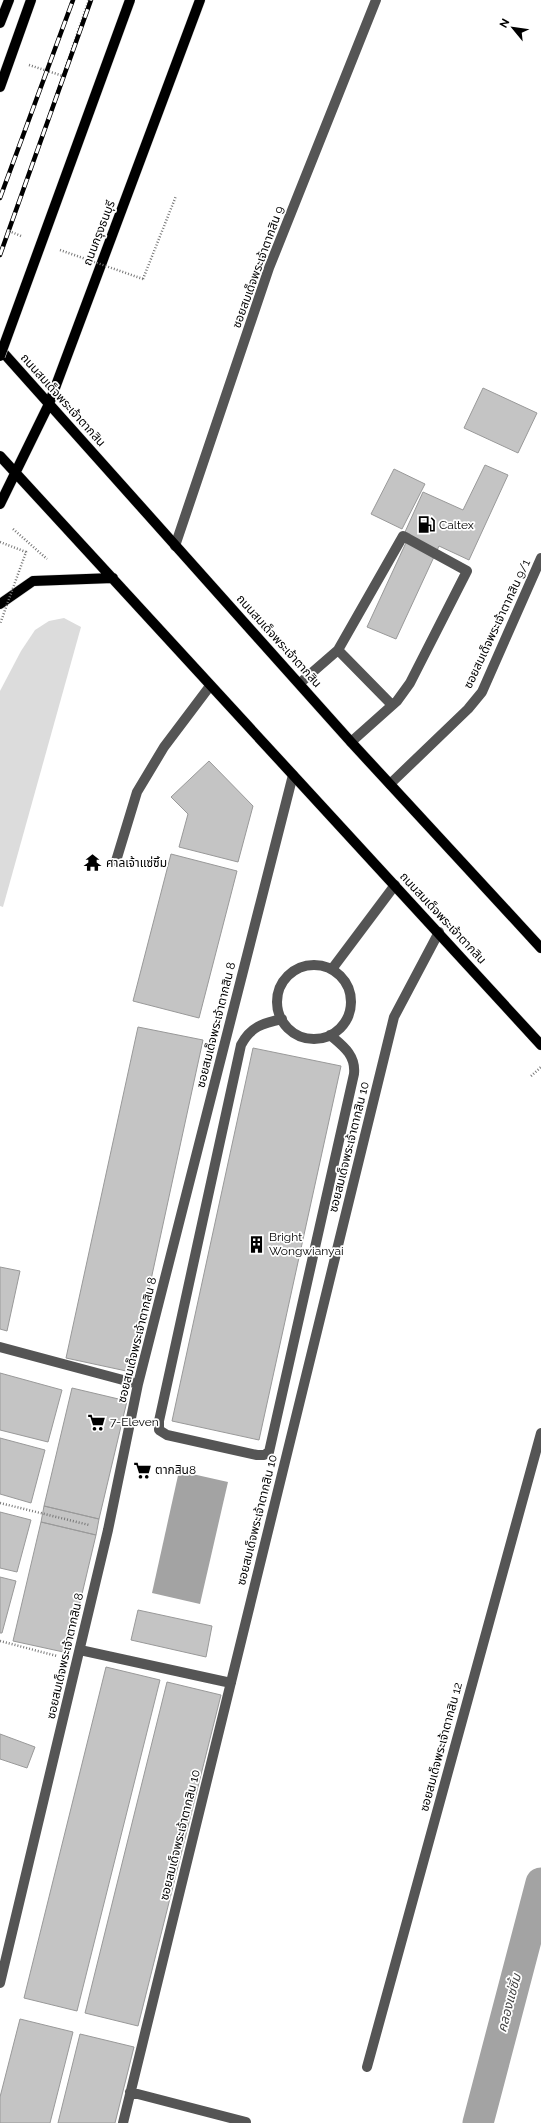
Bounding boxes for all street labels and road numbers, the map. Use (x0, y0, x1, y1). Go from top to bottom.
street label: ถนนกรุงธนบุรี (80, 198, 118, 267)
street label: ซอยสมเด็จพระเจ้าตากสิน 9 (229, 204, 287, 330)
street label: ถนนสมเด็จพระเจ้าตากสิน (18, 351, 108, 449)
street label: ซอยสมเด็จพระเจ้าตากสิน 9/1 (461, 557, 533, 691)
street label: ถนนสมเด็จพระเจ้าตากสิน (234, 592, 324, 690)
street label: ถนนสมเด็จพระเจ้าตากสิน (397, 869, 489, 967)
street label: ซอยสมเด็จพระเจ้าตากสิน 8 (194, 961, 238, 1089)
street label: ซอยสมเด็จพระเจ้าตากสิน 10 (326, 1080, 372, 1214)
street label: ซอยสมเด็จพระเจ้าตากสิน 8 (115, 1276, 159, 1404)
street label: ซอยสมเด็จพระเจ้าตากสิน 10 (234, 1453, 280, 1587)
street label: ซอยสมเด็จพระเจ้าตากสิน 8 (44, 1592, 86, 1720)
street label: ซอยสมเด็จพระเจ้าตากสิน 12 (417, 1681, 465, 1813)
street label: ซอยสมเด็จพระเจ้าตากสิน 10 (157, 1768, 203, 1902)

